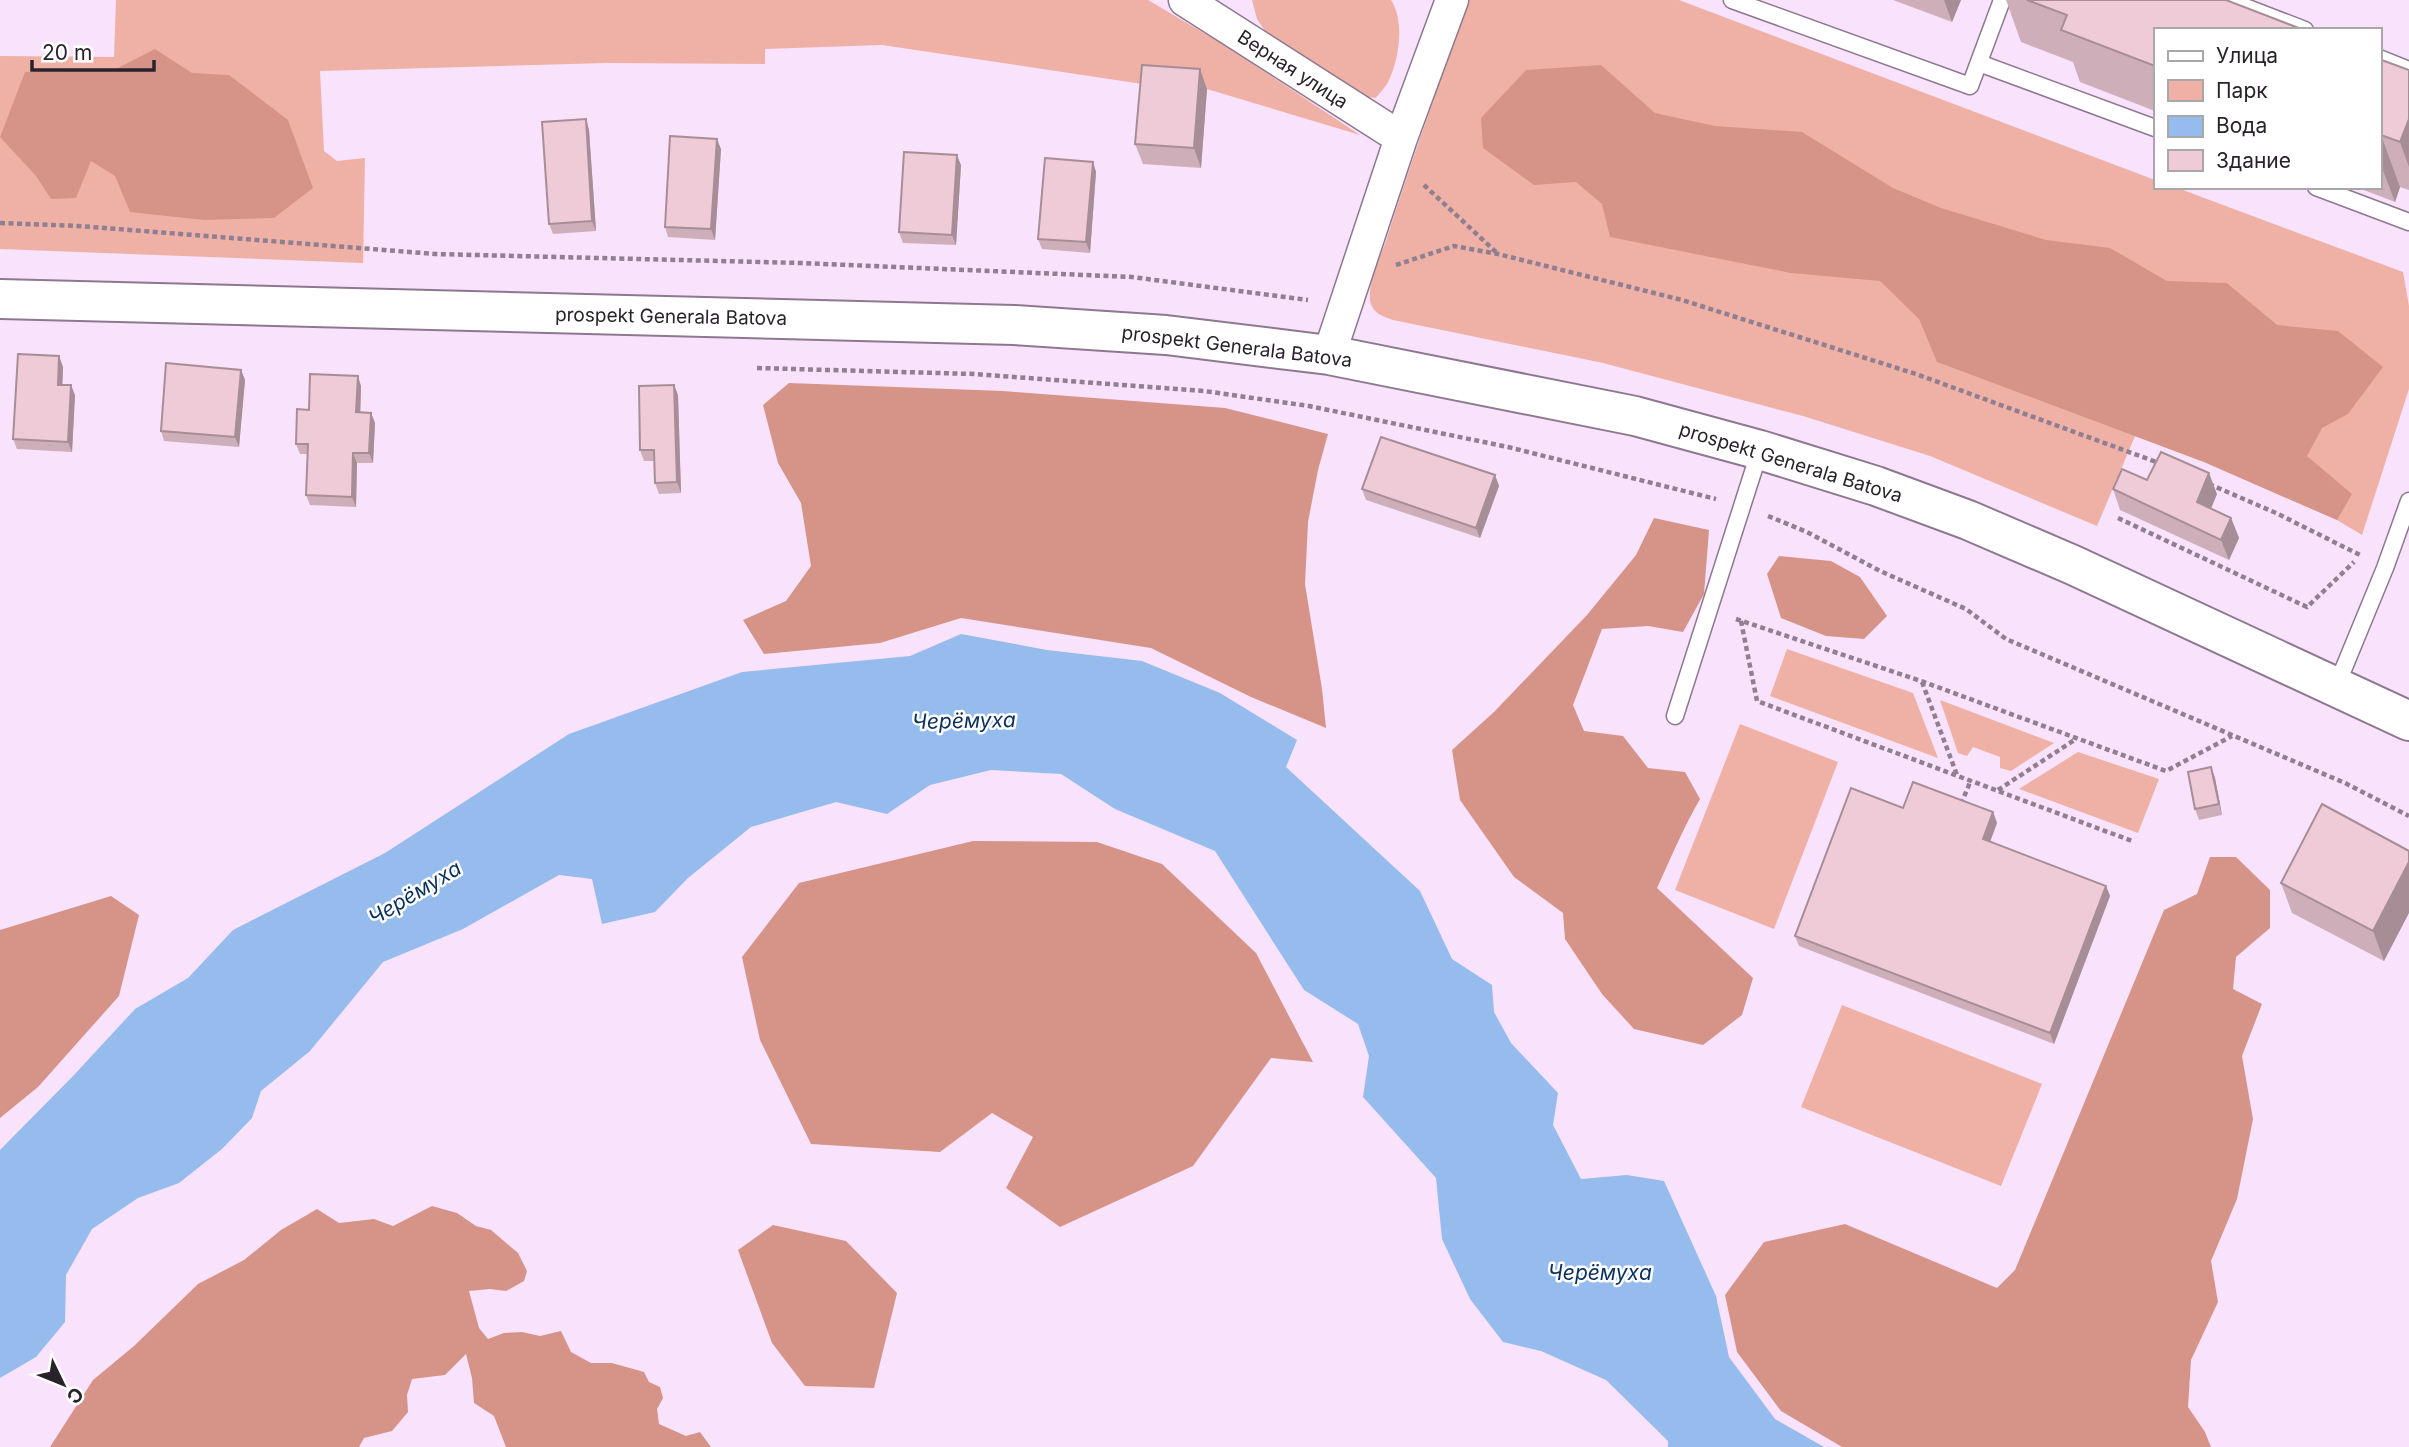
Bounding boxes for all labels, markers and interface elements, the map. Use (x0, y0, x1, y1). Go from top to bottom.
street label: Верная улица (1233, 25, 1352, 114)
scale bar (32, 28, 154, 72)
legend (2154, 28, 2381, 189)
text: 20 m (42, 40, 92, 65)
text: Улица (2216, 43, 2278, 68)
text: Парк (2216, 78, 2268, 103)
text: Вода (2216, 113, 2267, 138)
text: Здание (2216, 148, 2291, 173)
street label: prospekt Generala Batova (555, 303, 787, 330)
street label: prospekt Generala Batova (1120, 321, 1353, 372)
street label: prospekt Generala Batova (1677, 418, 1905, 507)
water label: Черёмуха (912, 707, 1016, 734)
water label: Черёмуха (364, 855, 466, 930)
water label: Черёмуха (1548, 1260, 1652, 1285)
north arrow (28, 1349, 98, 1419)
text: С (62, 1382, 88, 1408)

